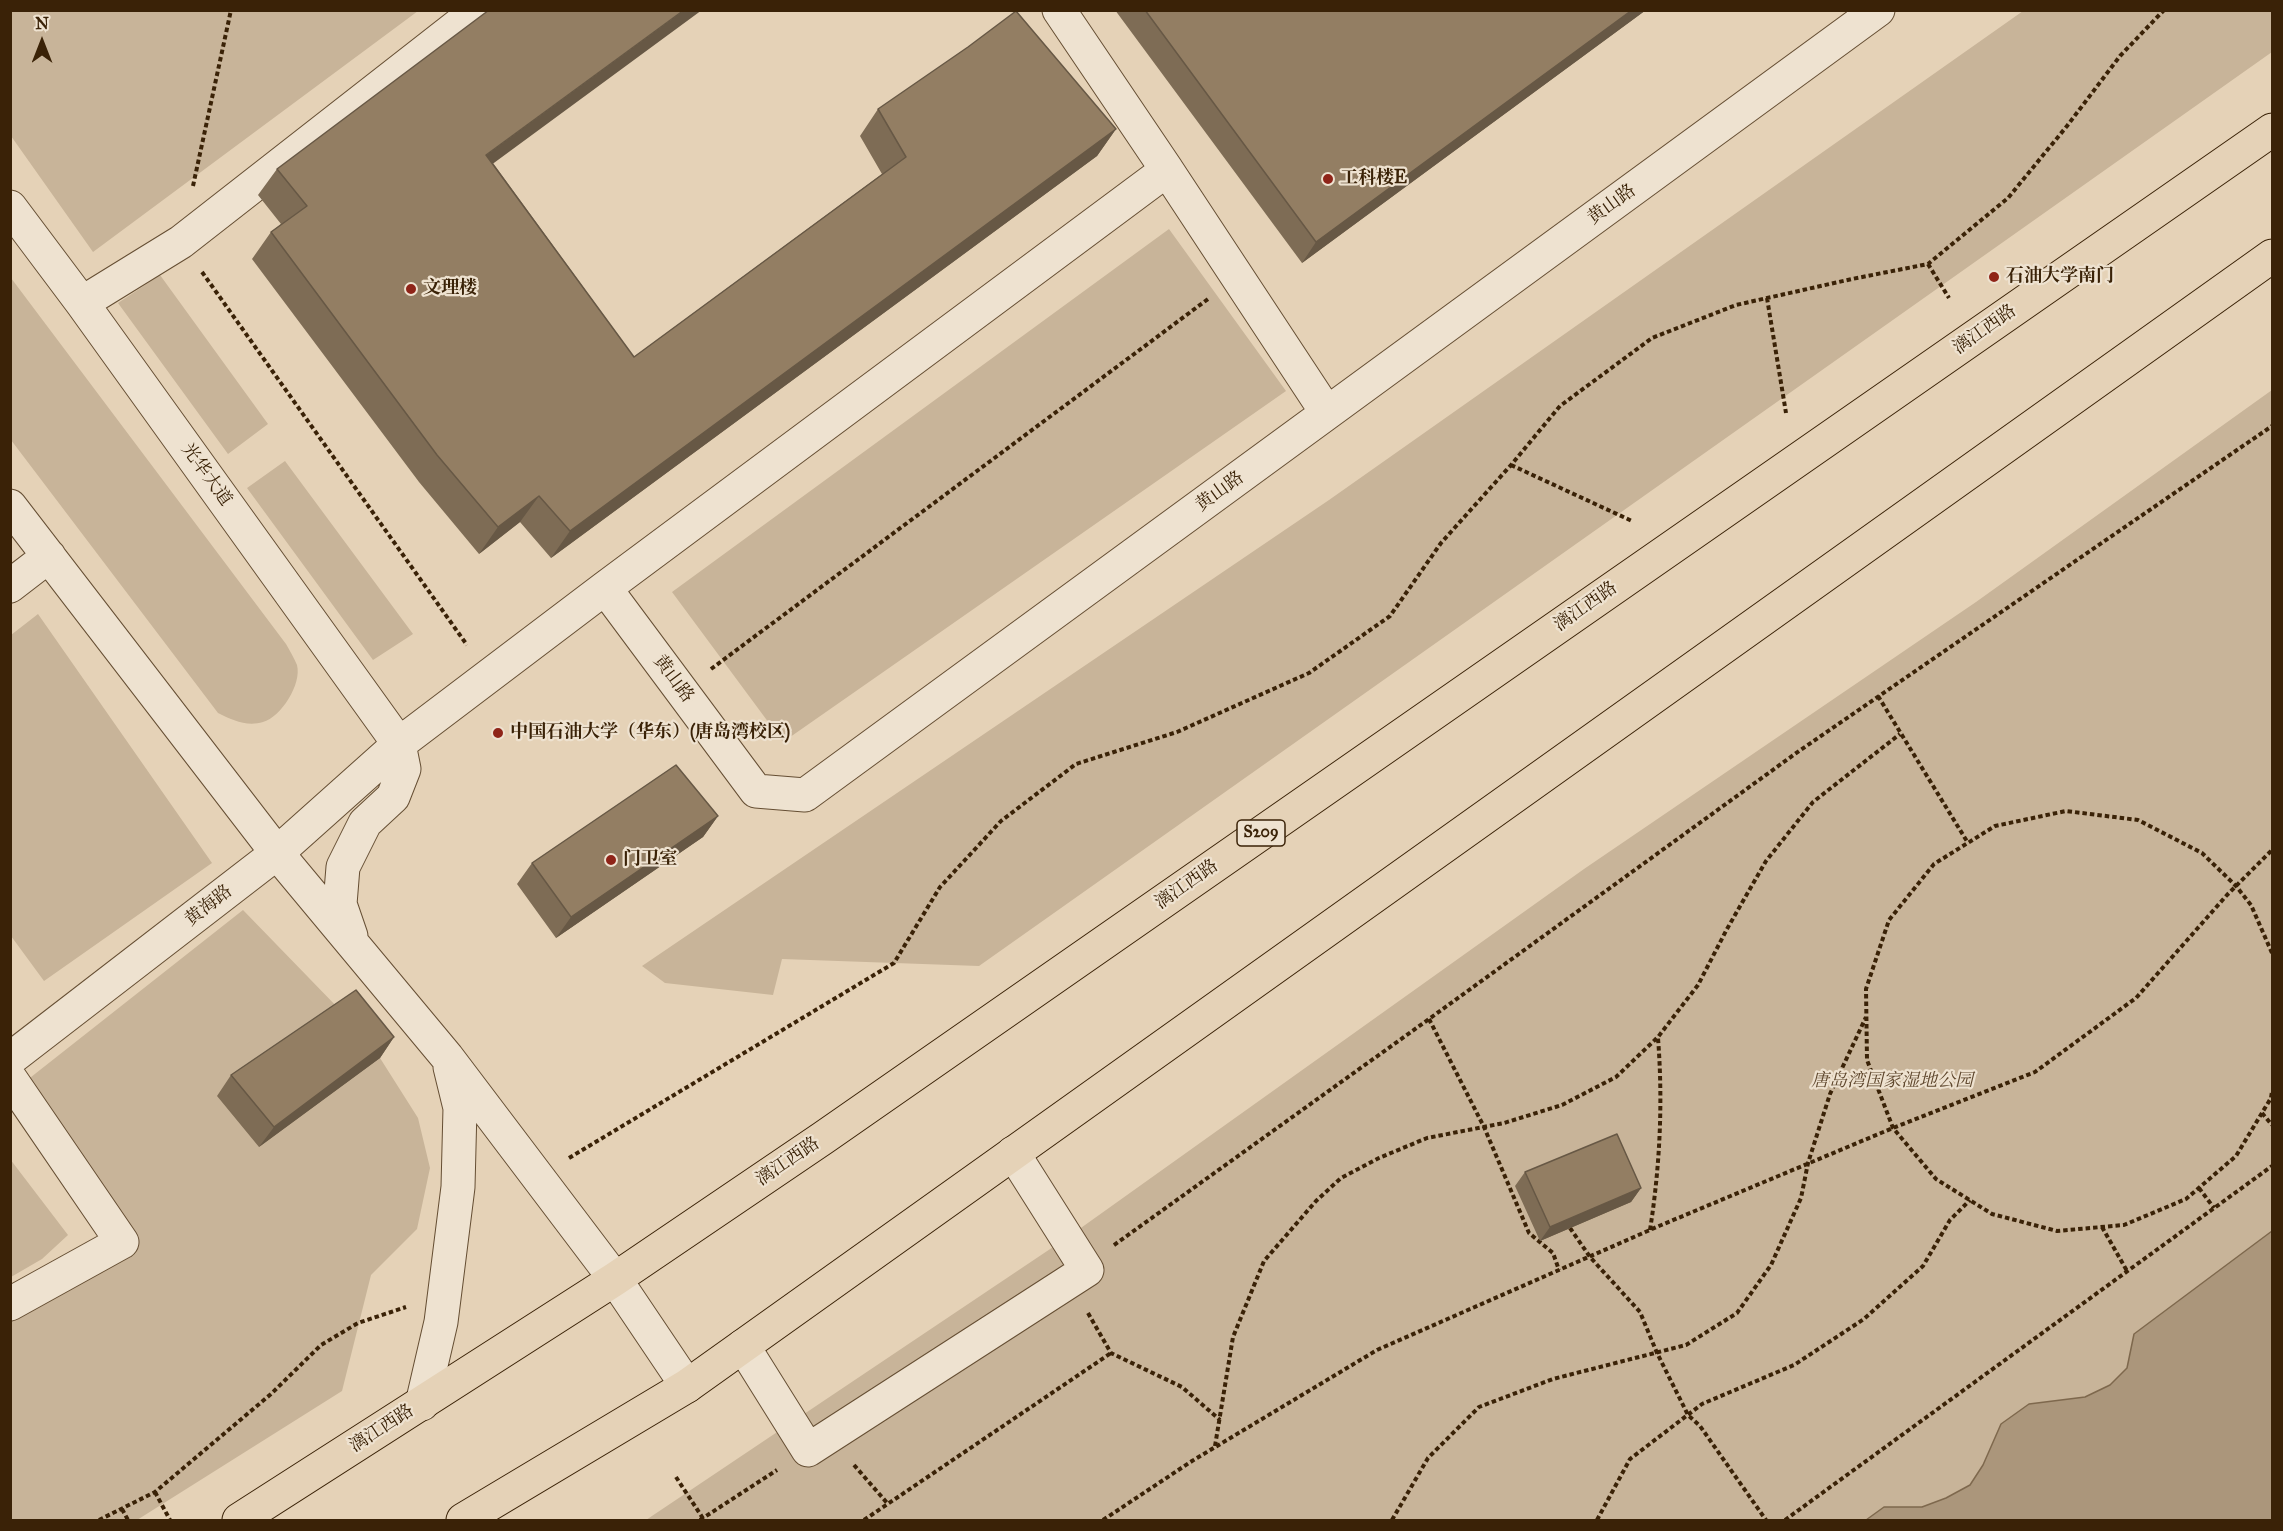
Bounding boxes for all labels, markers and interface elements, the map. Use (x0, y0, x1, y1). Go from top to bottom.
north arrow (12, 12, 72, 72)
text: N (35, 14, 49, 33)
place label: 工科楼E (1340, 168, 1407, 190)
marker: 工科楼E (1321, 172, 1335, 186)
street label: 黄山路 (1584, 180, 1640, 230)
place label: 石油大学南门 (2006, 266, 2114, 288)
marker: 石油大学南门 (1987, 270, 2001, 284)
place label: 文理楼 (423, 278, 477, 300)
marker: 文理楼 (404, 282, 418, 296)
street label: 漓江西路 (1949, 301, 2021, 359)
street label: 光华大道 (176, 440, 236, 510)
street label: 黄山路 (1192, 467, 1248, 517)
street label: 漓江西路 (1550, 578, 1622, 636)
street label: 黄山路 (648, 651, 698, 707)
place label: 中国石油大学（华东）(唐岛湾校区) (510, 722, 790, 744)
marker: 中国石油大学（华东）(唐岛湾校区) (491, 726, 505, 740)
road number: S209 (1237, 820, 1285, 846)
place label: 门卫室 (623, 849, 677, 871)
marker: 门卫室 (604, 853, 618, 867)
street label: 漓江西路 (1151, 856, 1223, 914)
street label: 黄海路 (181, 881, 237, 931)
park label: 唐岛湾国家湿地公园 (1811, 1071, 1973, 1093)
street label: 漓江西路 (752, 1133, 824, 1191)
street label: 漓江西路 (346, 1400, 418, 1458)

